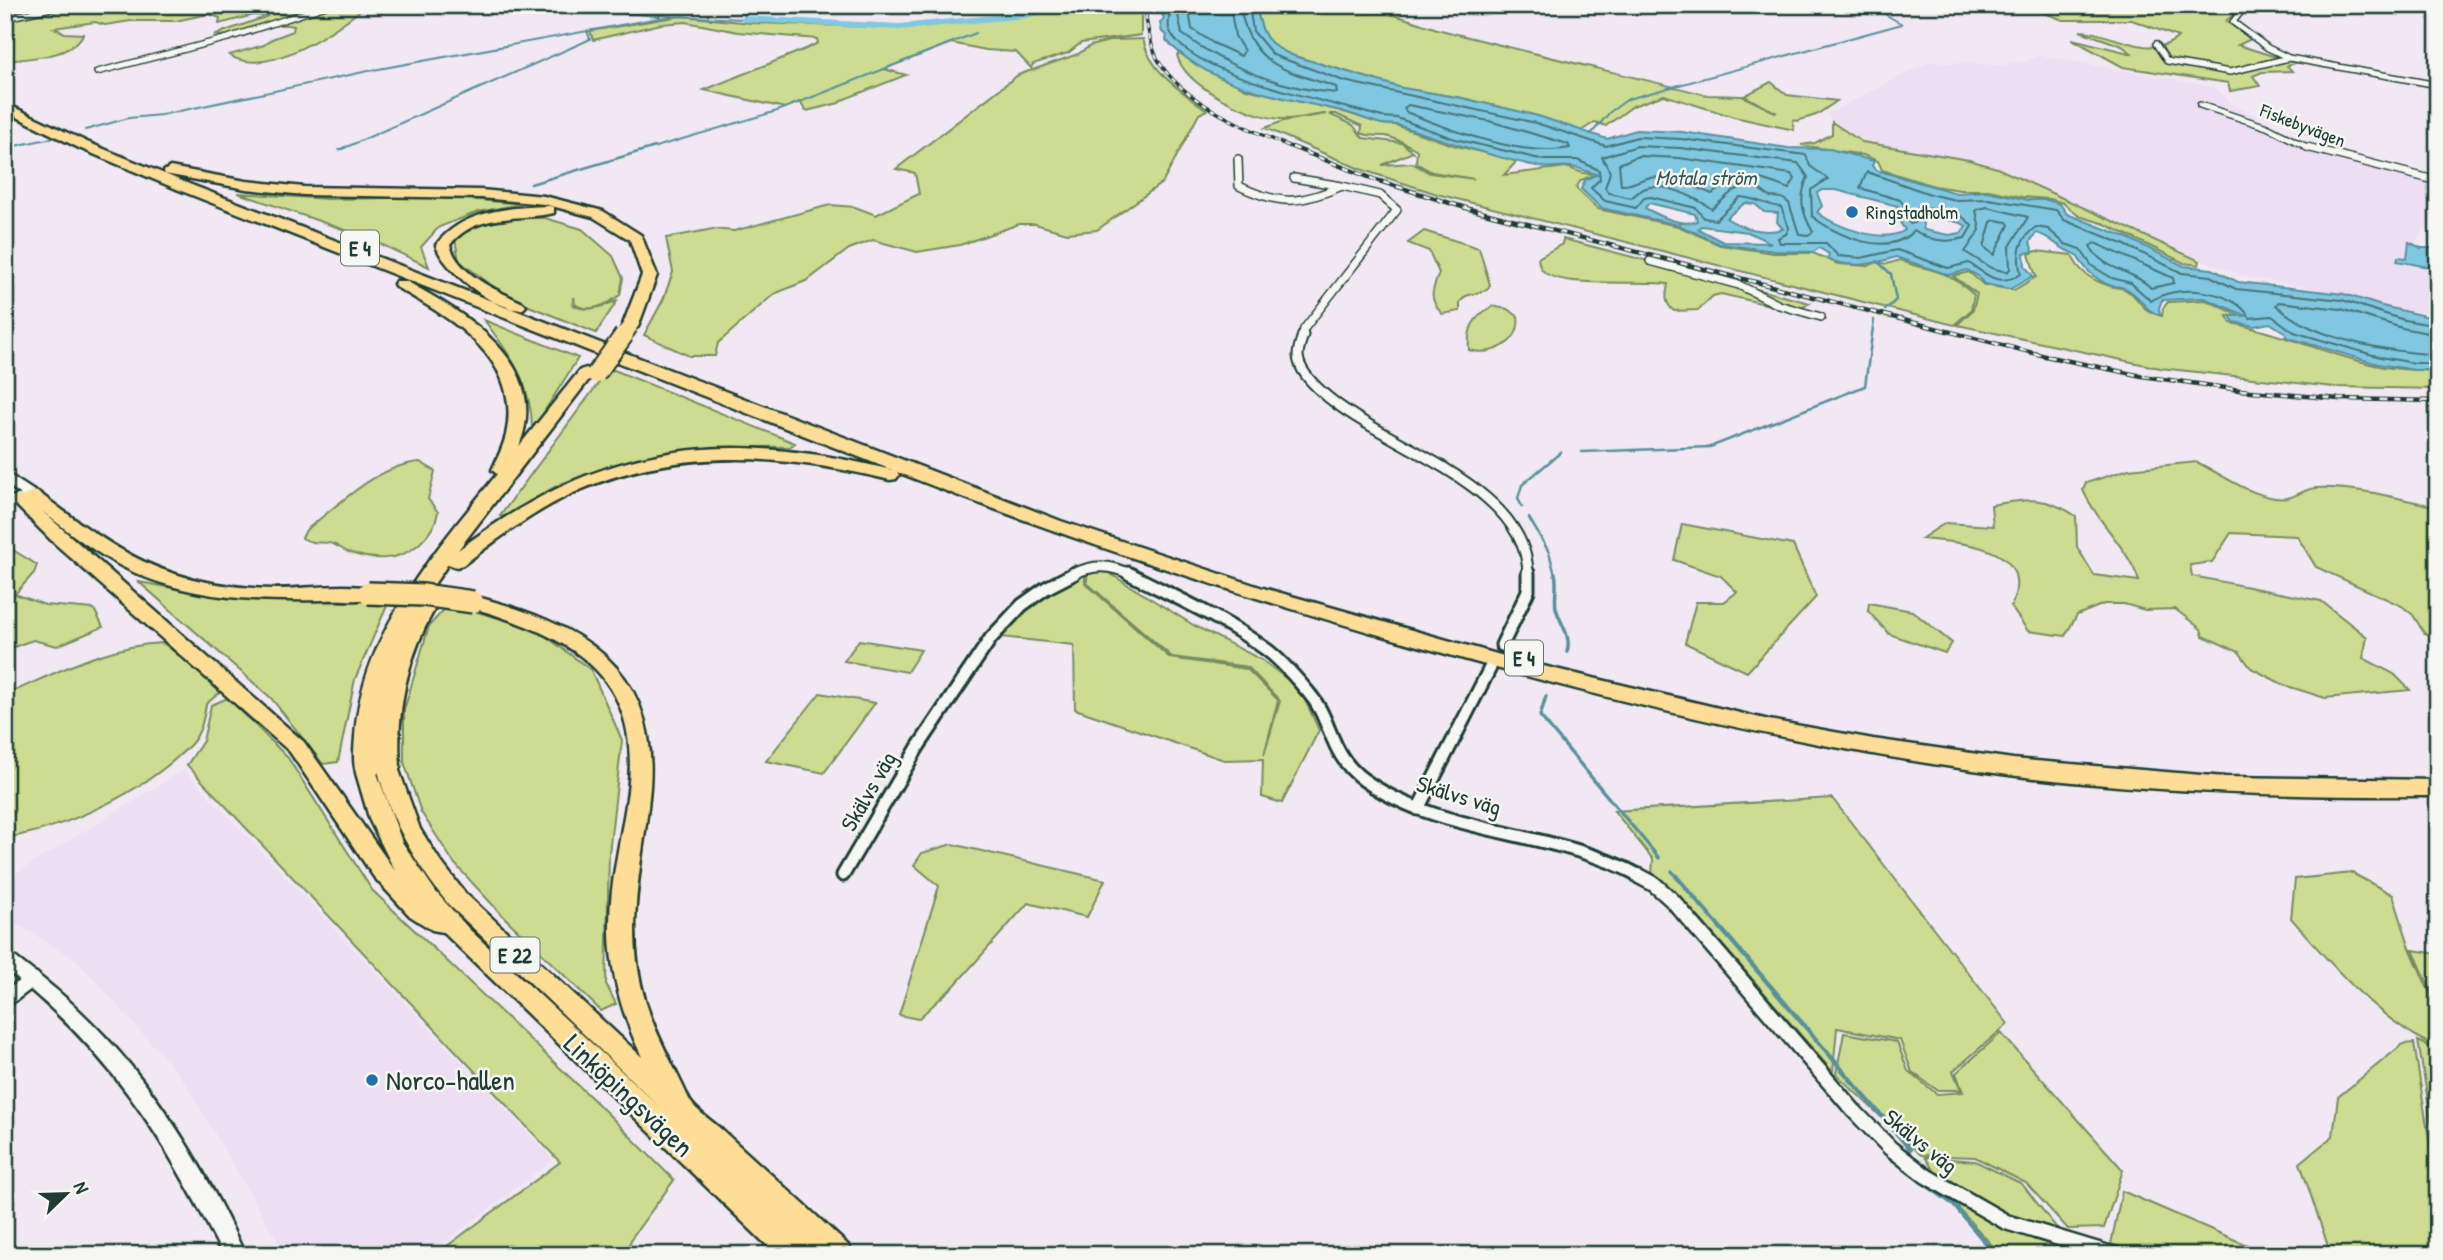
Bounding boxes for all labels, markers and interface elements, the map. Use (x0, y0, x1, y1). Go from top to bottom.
street label: Fiskebyvägen (2256, 96, 2350, 153)
water label: Motala ström (1655, 163, 1757, 192)
place label: Ringstadholm (1866, 199, 1958, 225)
marker: Ringstadholm (1844, 204, 1860, 220)
road number: E 4 (341, 230, 379, 266)
road number: E 4 (1505, 640, 1543, 676)
street label: Skälvs väg (833, 746, 903, 836)
street label: Skälvs väg (1413, 767, 1505, 823)
road number: E 22 (490, 937, 540, 972)
street label: Linköpingsvägen (556, 1025, 702, 1165)
place label: Norco-hallen (386, 1061, 515, 1099)
marker: Norco-hallen (364, 1072, 380, 1088)
street label: Skälvs väg (1877, 1102, 1965, 1180)
north arrow (32, 1158, 102, 1228)
text: N (68, 1178, 96, 1197)

